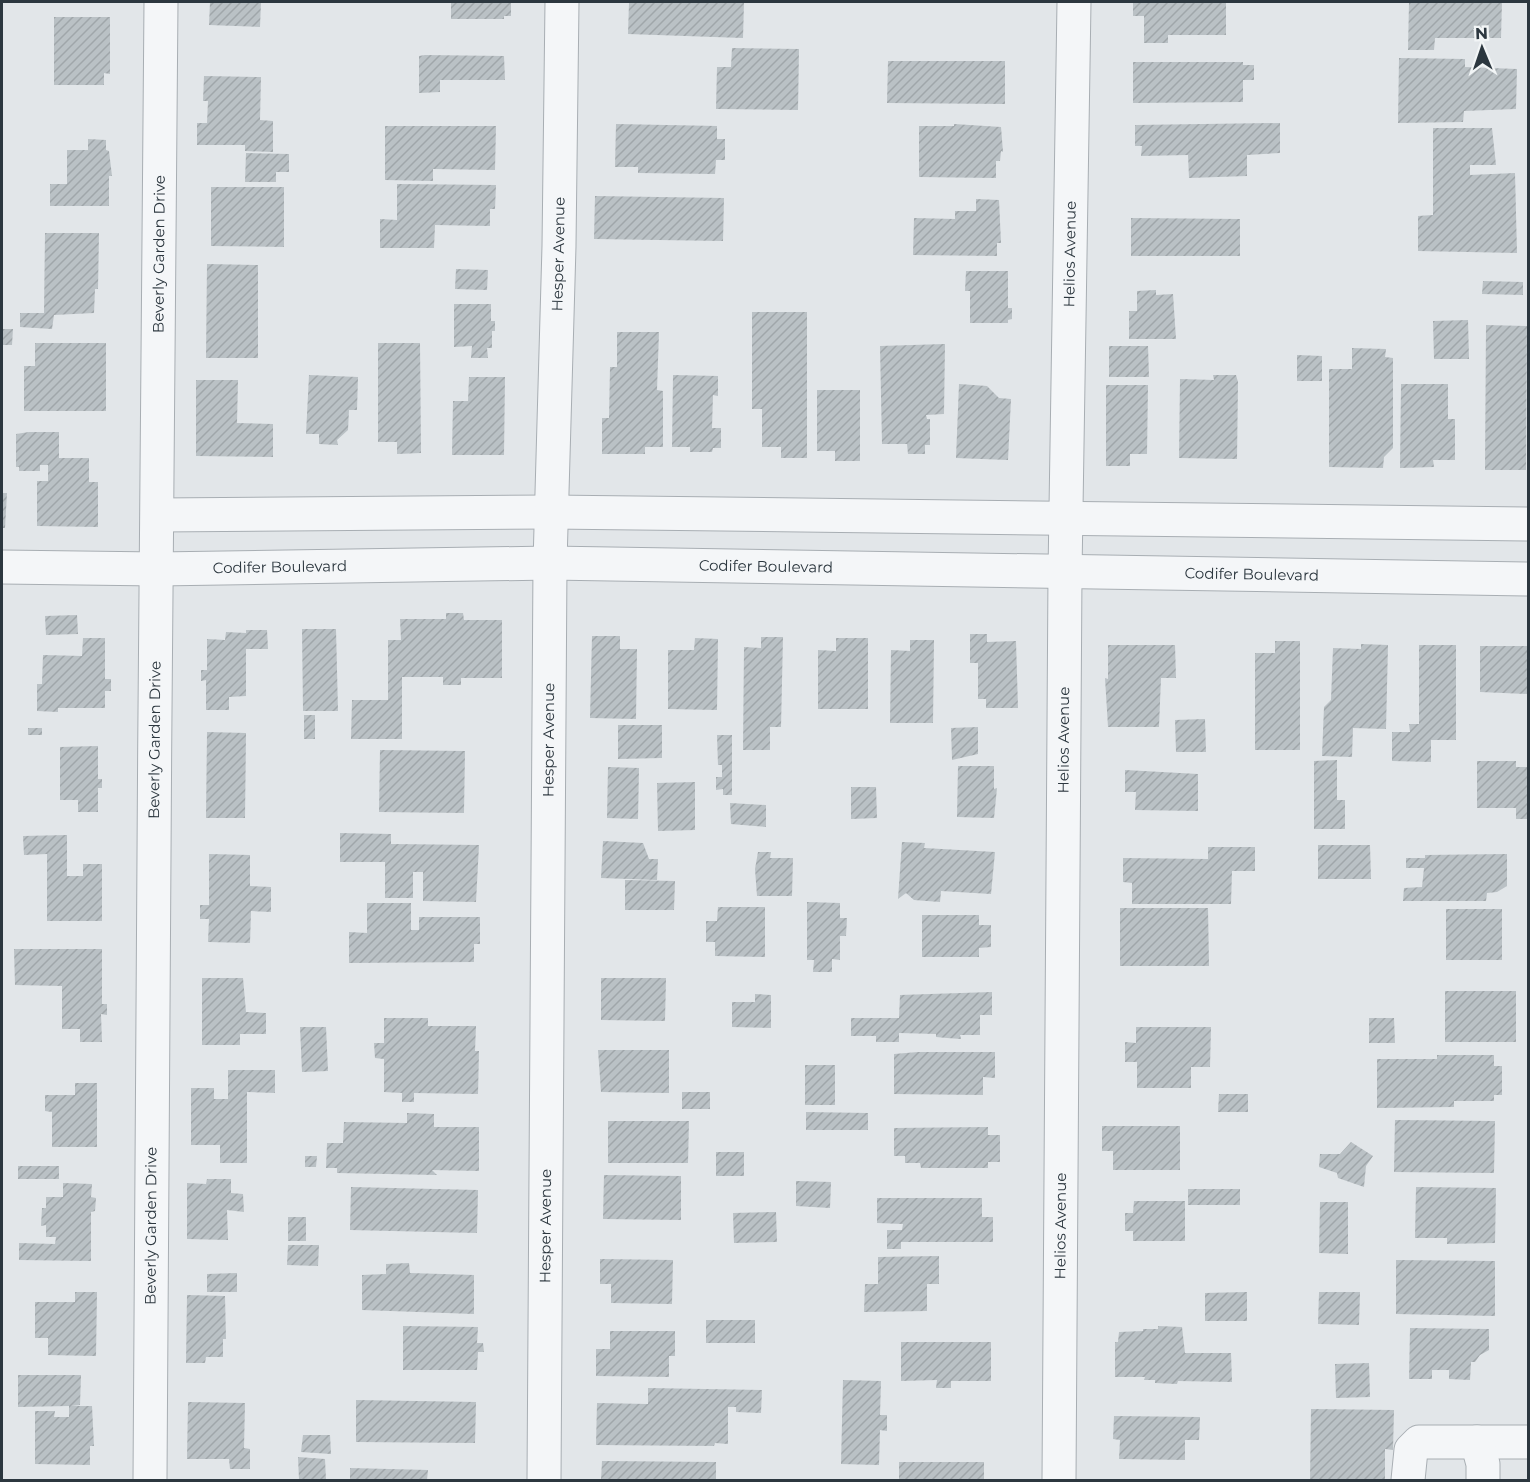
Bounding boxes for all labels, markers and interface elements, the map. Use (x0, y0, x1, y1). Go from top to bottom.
north arrow (1452, 18, 1512, 78)
text: N (1475, 24, 1488, 43)
street label: Beverly Garden Drive (148, 175, 169, 333)
street label: Hesper Avenue (547, 197, 569, 312)
street label: Helios Avenue (1059, 201, 1080, 308)
street label: Codifer Boulevard (699, 555, 833, 577)
street label: Codifer Boulevard (213, 556, 347, 577)
street label: Codifer Boulevard (1185, 563, 1319, 585)
street label: Beverly Garden Drive (144, 661, 164, 819)
street label: Hesper Avenue (538, 683, 558, 797)
street label: Helios Avenue (1054, 687, 1073, 793)
street label: Beverly Garden Drive (141, 1147, 160, 1305)
street label: Hesper Avenue (535, 1169, 555, 1283)
street label: Helios Avenue (1050, 1173, 1070, 1279)

